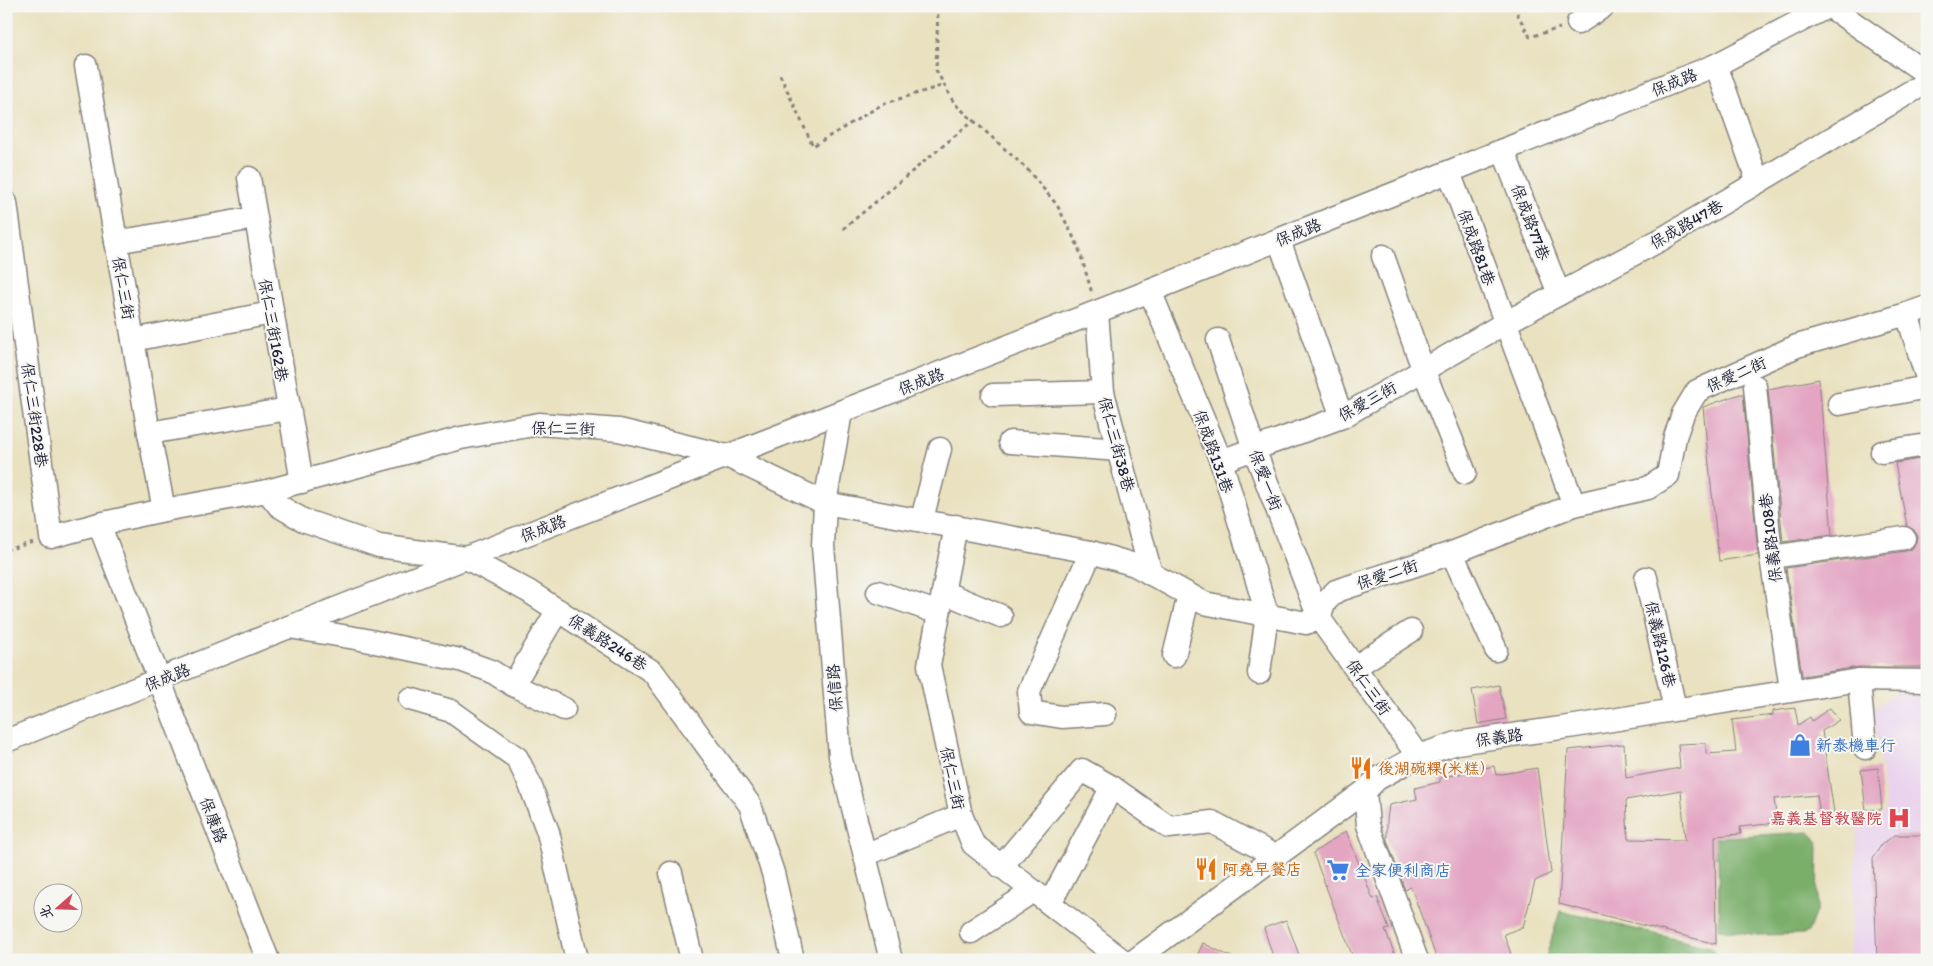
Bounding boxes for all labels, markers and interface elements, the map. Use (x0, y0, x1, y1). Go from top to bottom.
street label: 保成路 (1648, 65, 1700, 100)
street label: 保成路77巷 (1507, 181, 1554, 263)
street label: 保成路47巷 (1646, 196, 1726, 253)
street label: 保成路81巷 (1454, 206, 1499, 288)
street label: 保成路 (1272, 215, 1324, 250)
street label: 保仁三街 (109, 255, 138, 321)
street label: 保仁三街162巷 (255, 277, 292, 383)
street label: 保愛二街 (1703, 353, 1769, 396)
street label: 保仁三街228巷 (18, 361, 51, 469)
street label: 保成路 (895, 364, 947, 399)
street label: 保愛三街 (1335, 378, 1400, 425)
street label: 保仁三街38巷 (1095, 395, 1138, 494)
street label: 保成路131巷 (1190, 407, 1237, 496)
street label: 保仁三街 (531, 418, 595, 439)
street label: 保愛一街 (1245, 447, 1286, 513)
street label: 保義路108巷 (1756, 492, 1785, 584)
street label: 保成路 (517, 511, 569, 546)
street label: 保愛二街 (1354, 556, 1421, 593)
street label: 保義路126巷 (1641, 599, 1680, 689)
street label: 保義路246巷 (565, 610, 651, 675)
street label: 保仁三街 (1342, 656, 1395, 719)
street label: 保成路 (141, 660, 193, 695)
street label: 保信路 (823, 663, 846, 713)
street label: 保義路 (1474, 725, 1524, 750)
shop icon: 新泰機車行 (1787, 732, 1813, 758)
place label: 新泰機車行 (1816, 736, 1896, 755)
street label: 保仁三街 (937, 745, 968, 811)
restaurant icon: 後湖碗粿(米糕） (1348, 755, 1374, 781)
place label: 後湖碗粿(米糕） (1378, 759, 1495, 778)
street label: 保康路 (196, 794, 231, 846)
hospital icon: 嘉義基督教醫院 (1886, 805, 1912, 831)
place label: 嘉義基督教醫院 (1770, 809, 1882, 828)
restaurant icon: 阿堯早餐店 (1193, 856, 1219, 882)
supermarket icon: 全家便利商店 (1325, 857, 1351, 883)
place label: 阿堯早餐店 (1222, 860, 1302, 879)
place label: 全家便利商店 (1355, 861, 1451, 880)
north arrow (32, 884, 82, 934)
text: 北 (36, 903, 57, 922)

